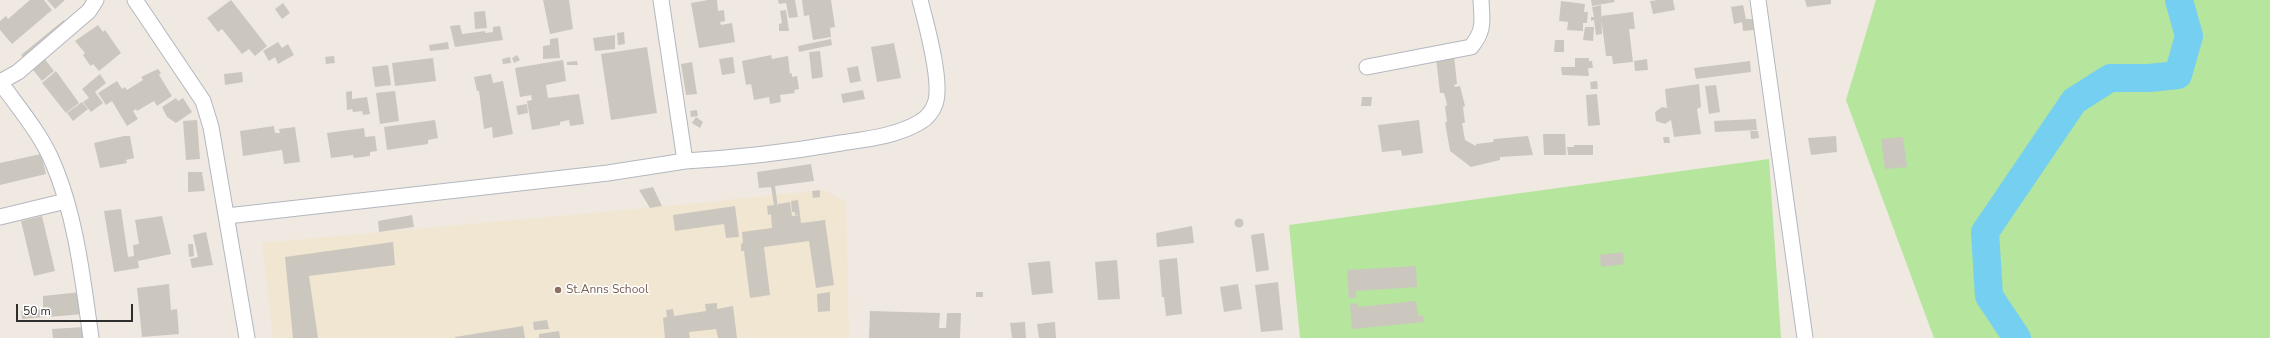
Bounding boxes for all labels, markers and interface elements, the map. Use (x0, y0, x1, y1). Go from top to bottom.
place label: St.Anns School (566, 283, 649, 297)
marker: St.Anns School (553, 285, 563, 295)
scale bar (18, 296, 135, 322)
text: 50 m (23, 303, 51, 319)

